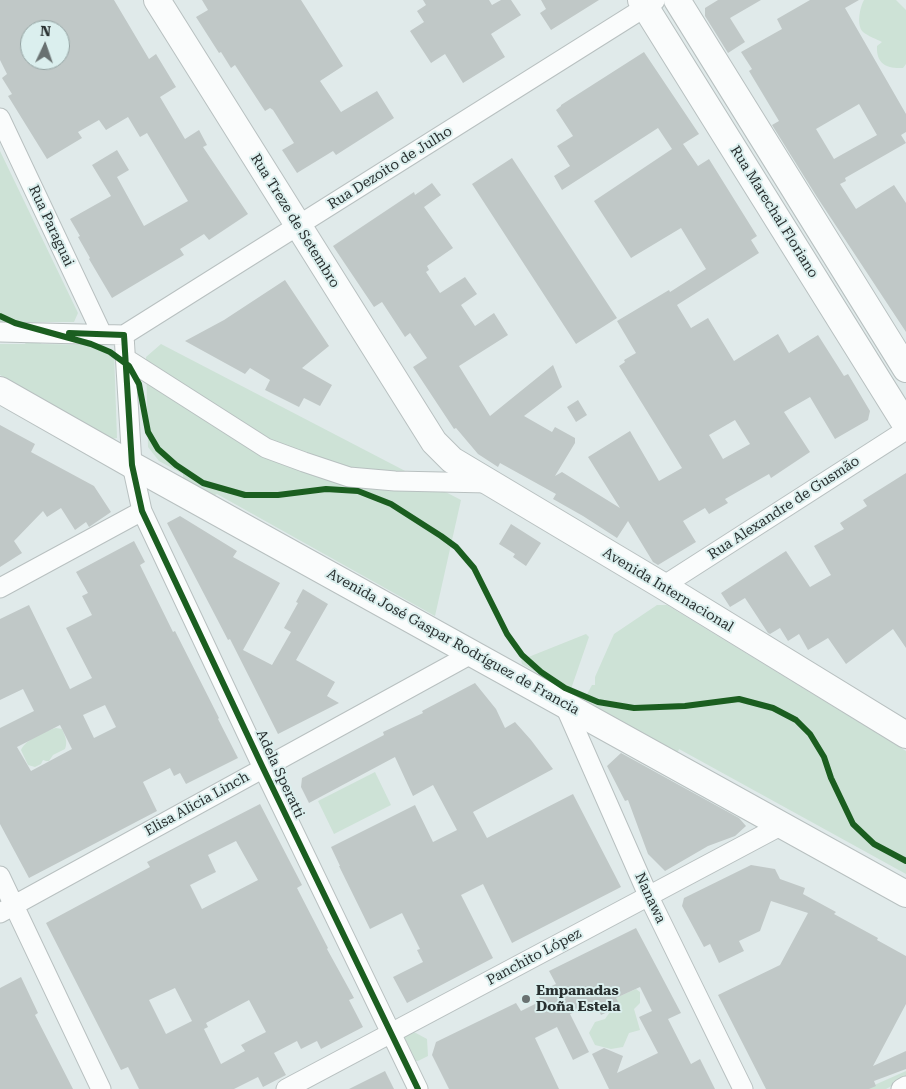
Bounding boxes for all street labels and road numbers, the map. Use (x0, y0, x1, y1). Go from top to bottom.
street label: Rua Dezoito de Julho (325, 123, 455, 213)
street label: Rua Marechal Floriano (726, 143, 822, 281)
street label: Rua Treze de Setembro (247, 151, 343, 291)
street label: Rua Paraguai (25, 183, 77, 269)
street label: Rua Alexandre de Gusmão (705, 453, 863, 563)
street label: Avenida Internacional (600, 544, 736, 636)
street label: Avenida José Gaspar Rodríguez de Francia (324, 565, 582, 719)
street label: Adela Speratti (252, 727, 308, 821)
street label: Elisa Alicia Linch (142, 768, 252, 840)
street label: Nanawa (631, 870, 669, 926)
street label: Panchito López (484, 925, 584, 989)

